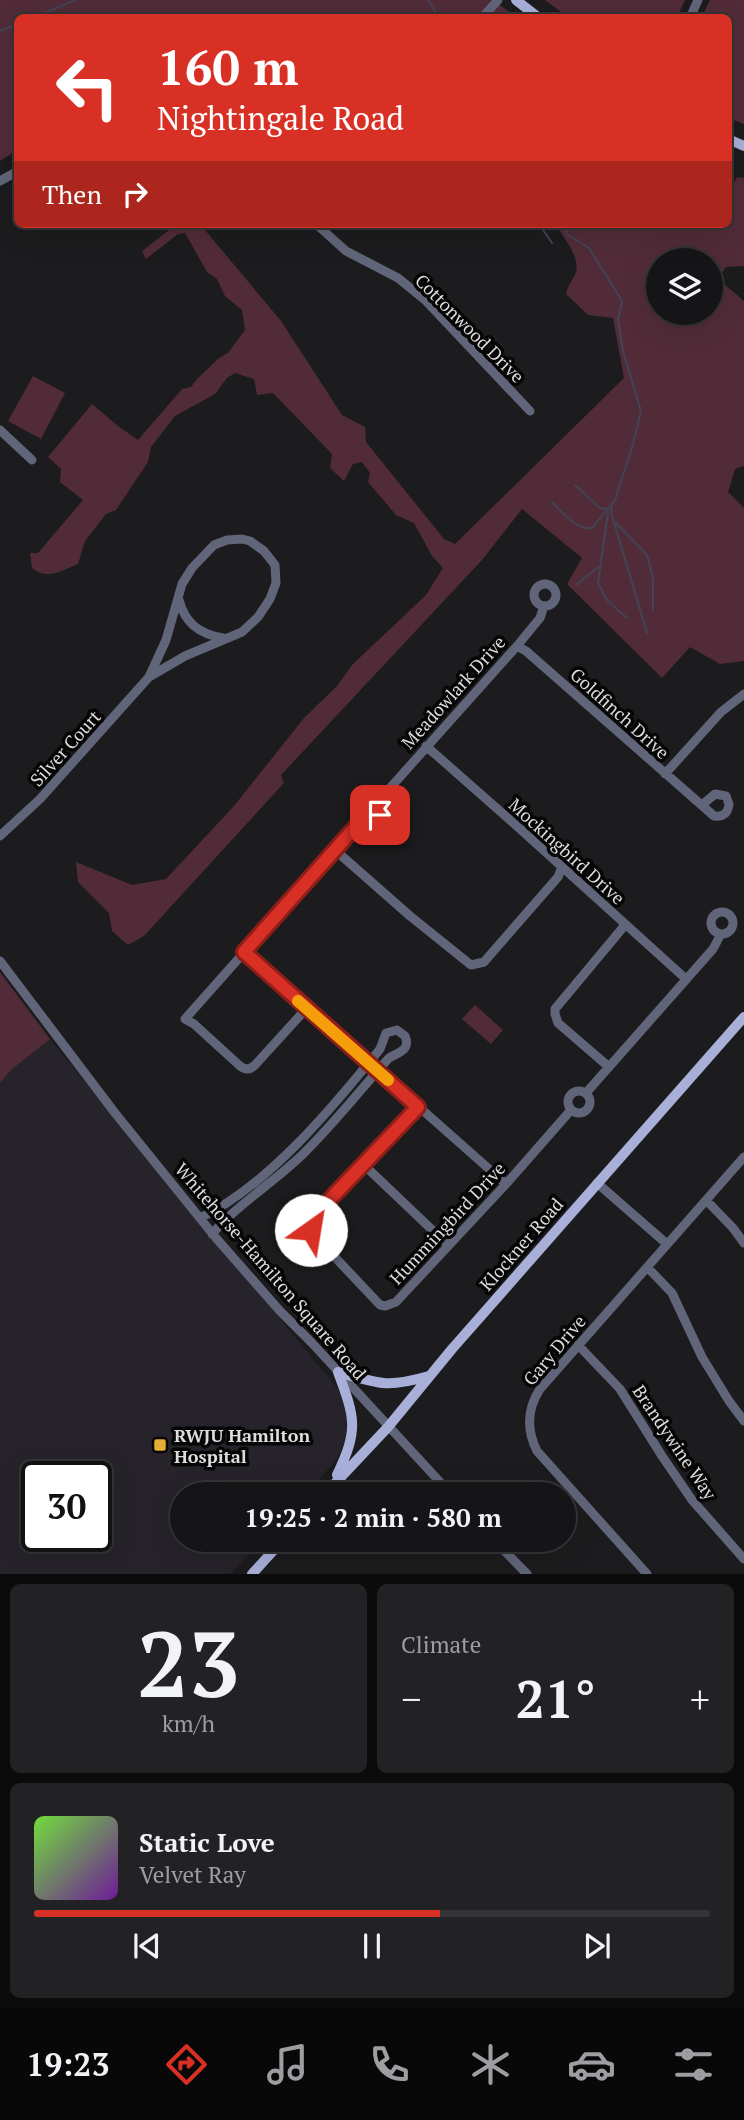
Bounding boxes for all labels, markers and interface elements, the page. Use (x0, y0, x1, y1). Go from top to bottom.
text: 160 m (157, 34, 299, 99)
icon: left (42, 42, 133, 133)
text: Nightingale Road (157, 97, 404, 139)
icon: right (116, 175, 154, 213)
text: Then (42, 177, 102, 211)
map controls (646, 248, 723, 325)
button: layers (646, 248, 723, 325)
street label: Cottonwood Drive (410, 268, 530, 388)
street label: Meadowlark Drive (396, 630, 510, 754)
street label: Goldfinch Drive (565, 662, 675, 764)
street label: Silver Court (24, 705, 106, 791)
pin (350, 785, 410, 845)
street label: Mockingbird Drive (504, 792, 630, 910)
icon: arrive (361, 796, 399, 834)
street label: Hummingbird Drive (384, 1156, 510, 1290)
street label: Whitehorse-Hamilton Square Road (170, 1157, 372, 1385)
street label: Klockner Road (474, 1192, 568, 1296)
position arrow (274, 1193, 348, 1267)
street label: Gary Drive (517, 1310, 591, 1390)
street label: Brandywine Way (628, 1380, 723, 1505)
place label: RWJU Hamilton Hospital (174, 1423, 310, 1468)
marker: RWJU Hamilton Hospital (152, 1437, 168, 1453)
speed limit sign: 30 (21, 1461, 112, 1552)
text: 19:25 · 2 min · 580 m (244, 1500, 502, 1534)
text: 23 (137, 1602, 240, 1723)
text: Climate (401, 1629, 481, 1660)
text: 21° (515, 1664, 596, 1733)
text: − (401, 1674, 421, 1724)
text: + (690, 1674, 710, 1724)
text: km/h (162, 1708, 215, 1739)
text: Static Love (139, 1825, 275, 1859)
text: Velvet Ray (139, 1859, 246, 1890)
icon: previous (128, 1927, 166, 1965)
icon: pause (353, 1927, 391, 1965)
icon: next (578, 1927, 616, 1965)
icon: directions (162, 2040, 211, 2089)
icon: music (263, 2040, 312, 2089)
icon: phone (365, 2040, 414, 2089)
icon: climate (466, 2040, 515, 2089)
icon: car (567, 2040, 616, 2089)
icon: filters (669, 2040, 718, 2089)
text: 19:23 (26, 2043, 109, 2085)

